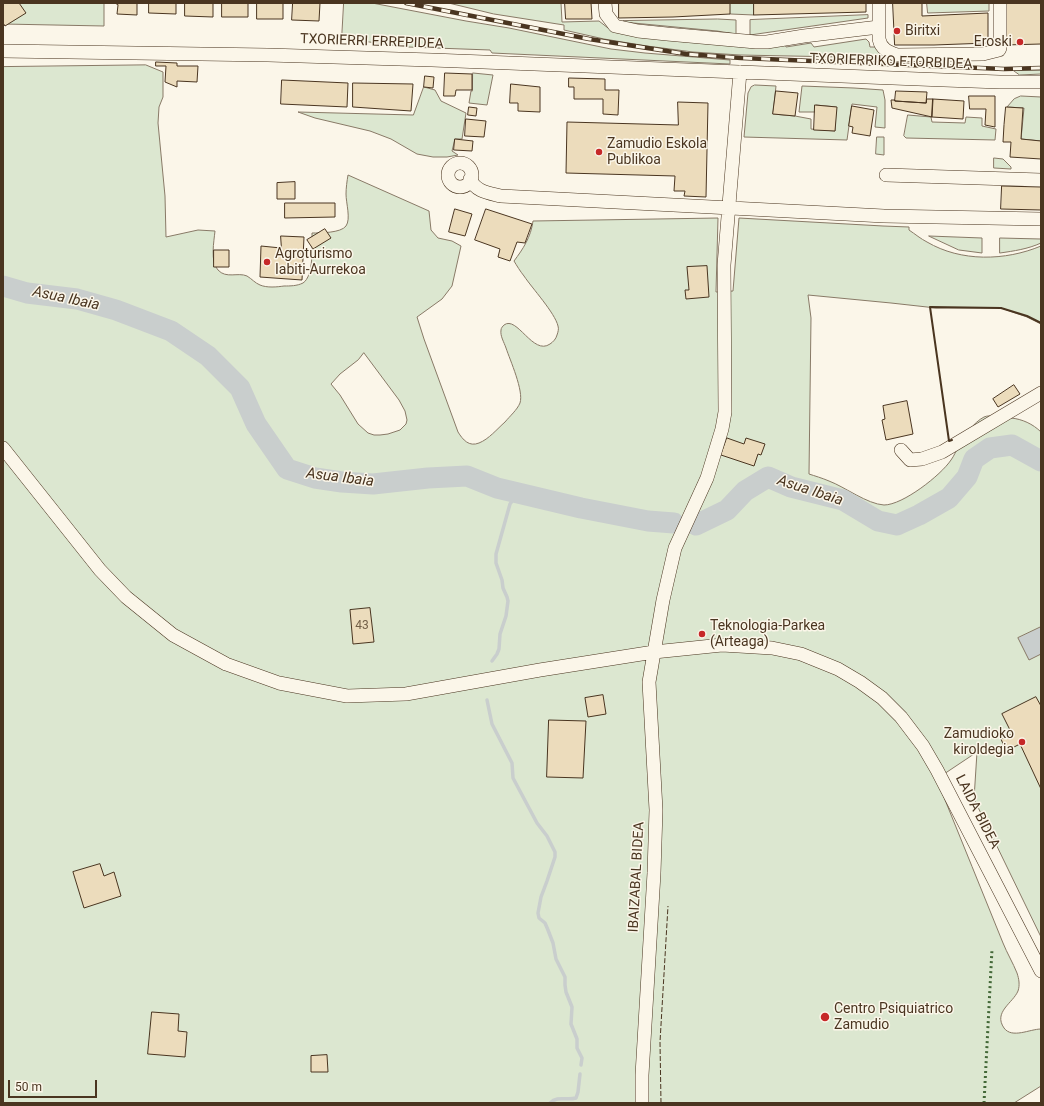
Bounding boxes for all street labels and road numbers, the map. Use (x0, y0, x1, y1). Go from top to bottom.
street label: TXORIERRI ERREPIDEA (300, 31, 444, 53)
street label: TXORIERRIKO ETORBIDEA (809, 51, 973, 73)
street label: LAIDA BIDEA (951, 772, 1003, 852)
street label: IBAIZABAL BIDEA (626, 821, 648, 933)

